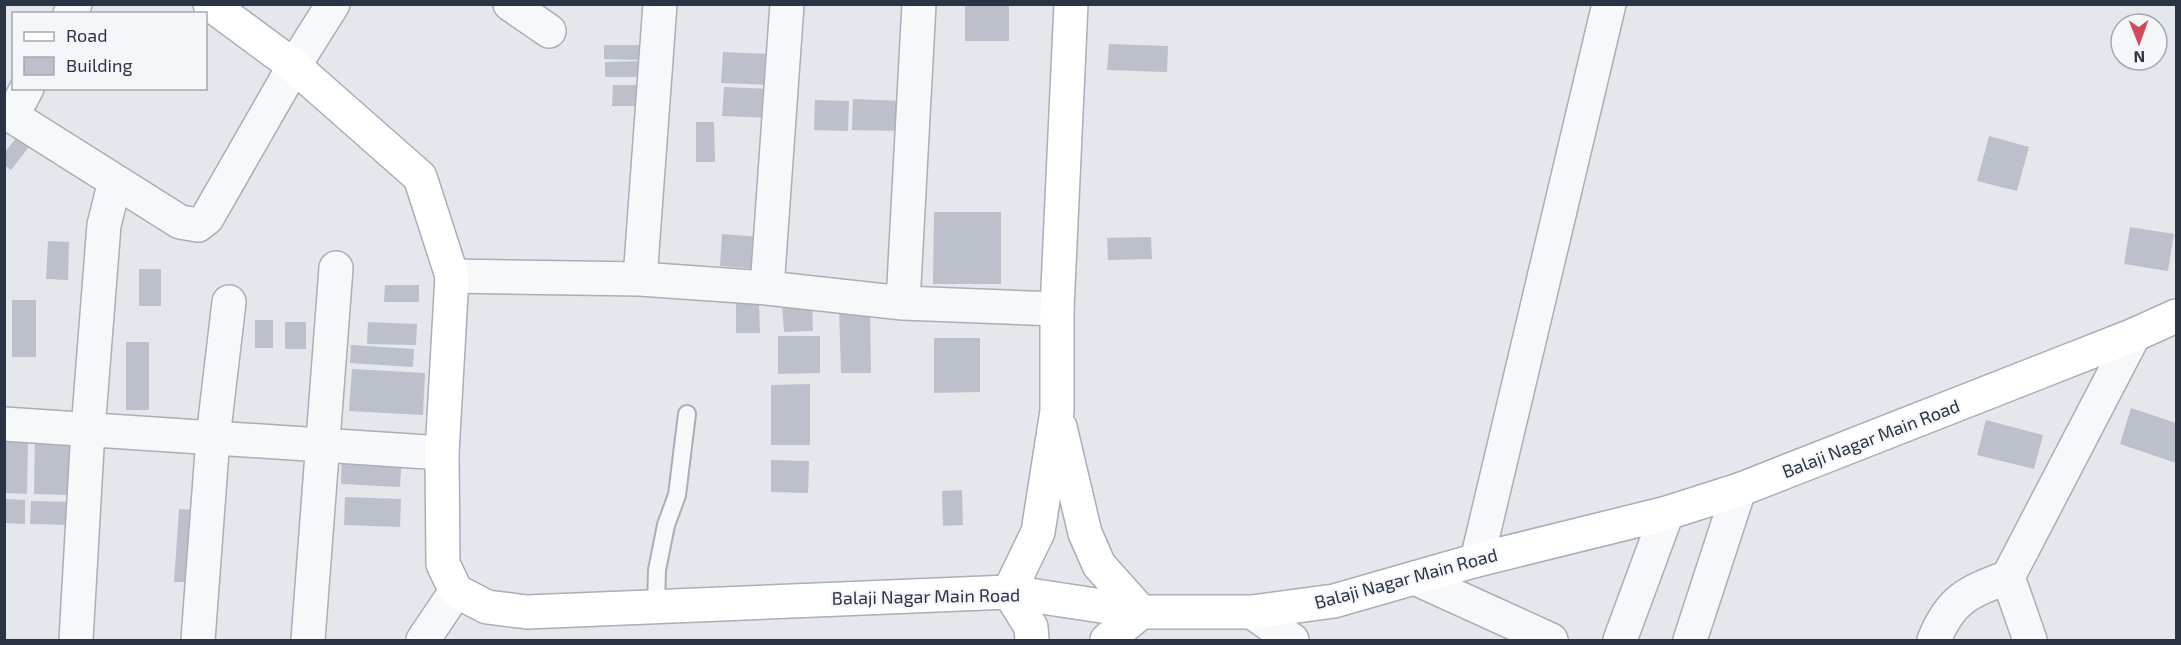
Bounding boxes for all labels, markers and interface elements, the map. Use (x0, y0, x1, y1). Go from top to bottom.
legend (12, 12, 207, 90)
north arrow (2109, 12, 2169, 72)
text: Road (66, 24, 107, 46)
text: N (2133, 48, 2145, 67)
text: Building (66, 54, 133, 76)
street label: Balaji Nagar Main Road (1779, 394, 1963, 482)
street label: Balaji Nagar Main Road (1312, 543, 1500, 613)
street label: Balaji Nagar Main Road (832, 583, 1020, 609)

